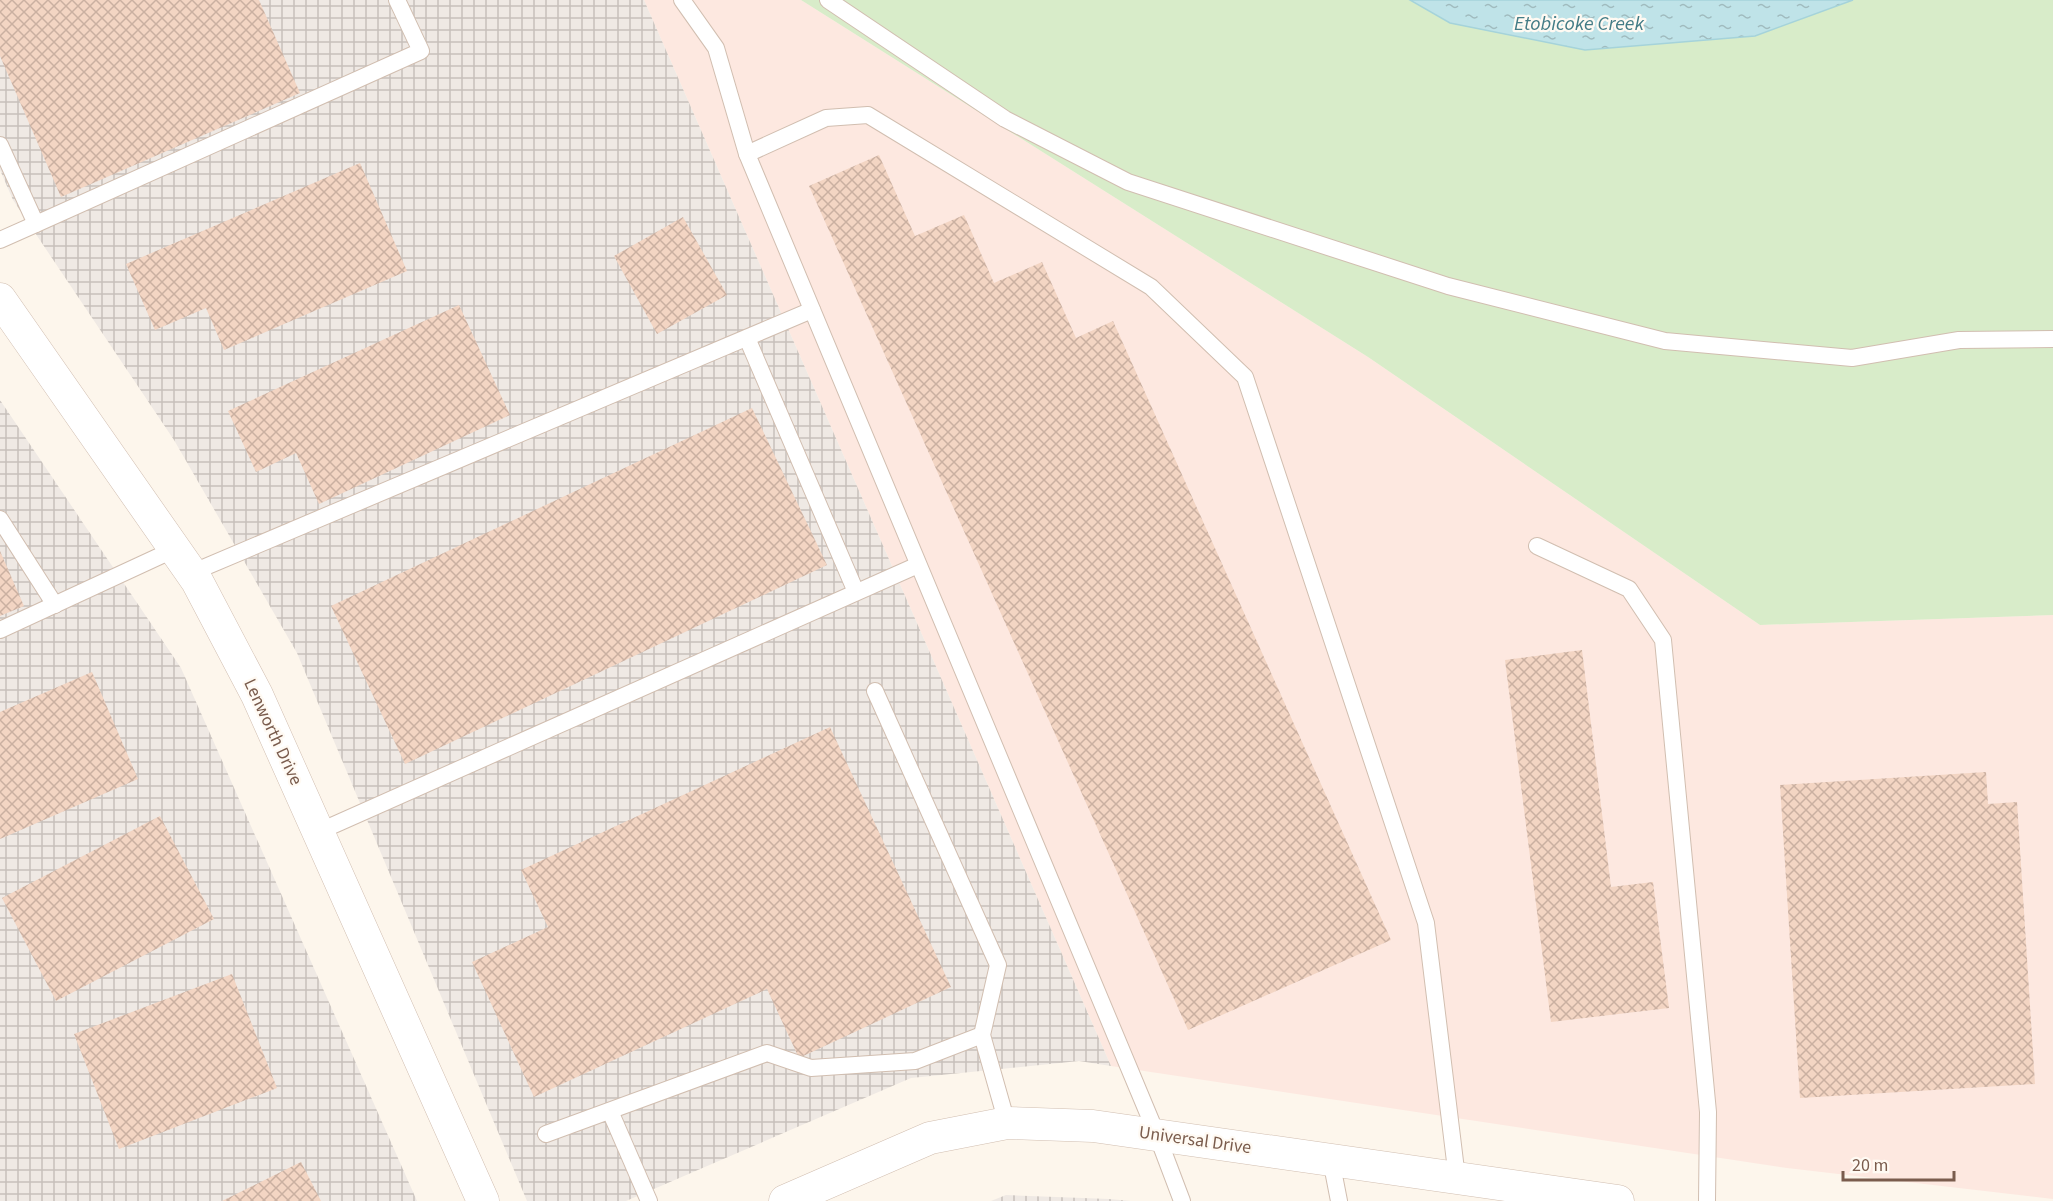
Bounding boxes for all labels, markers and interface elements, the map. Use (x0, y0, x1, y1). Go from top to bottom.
water label: Etobicoke Creek (1514, 10, 1644, 38)
street label: Lenworth Drive (237, 675, 309, 789)
street label: Universal Drive (1137, 1120, 1253, 1160)
scale bar (1843, 1144, 1954, 1182)
text: 20 m (1852, 1153, 1888, 1178)

